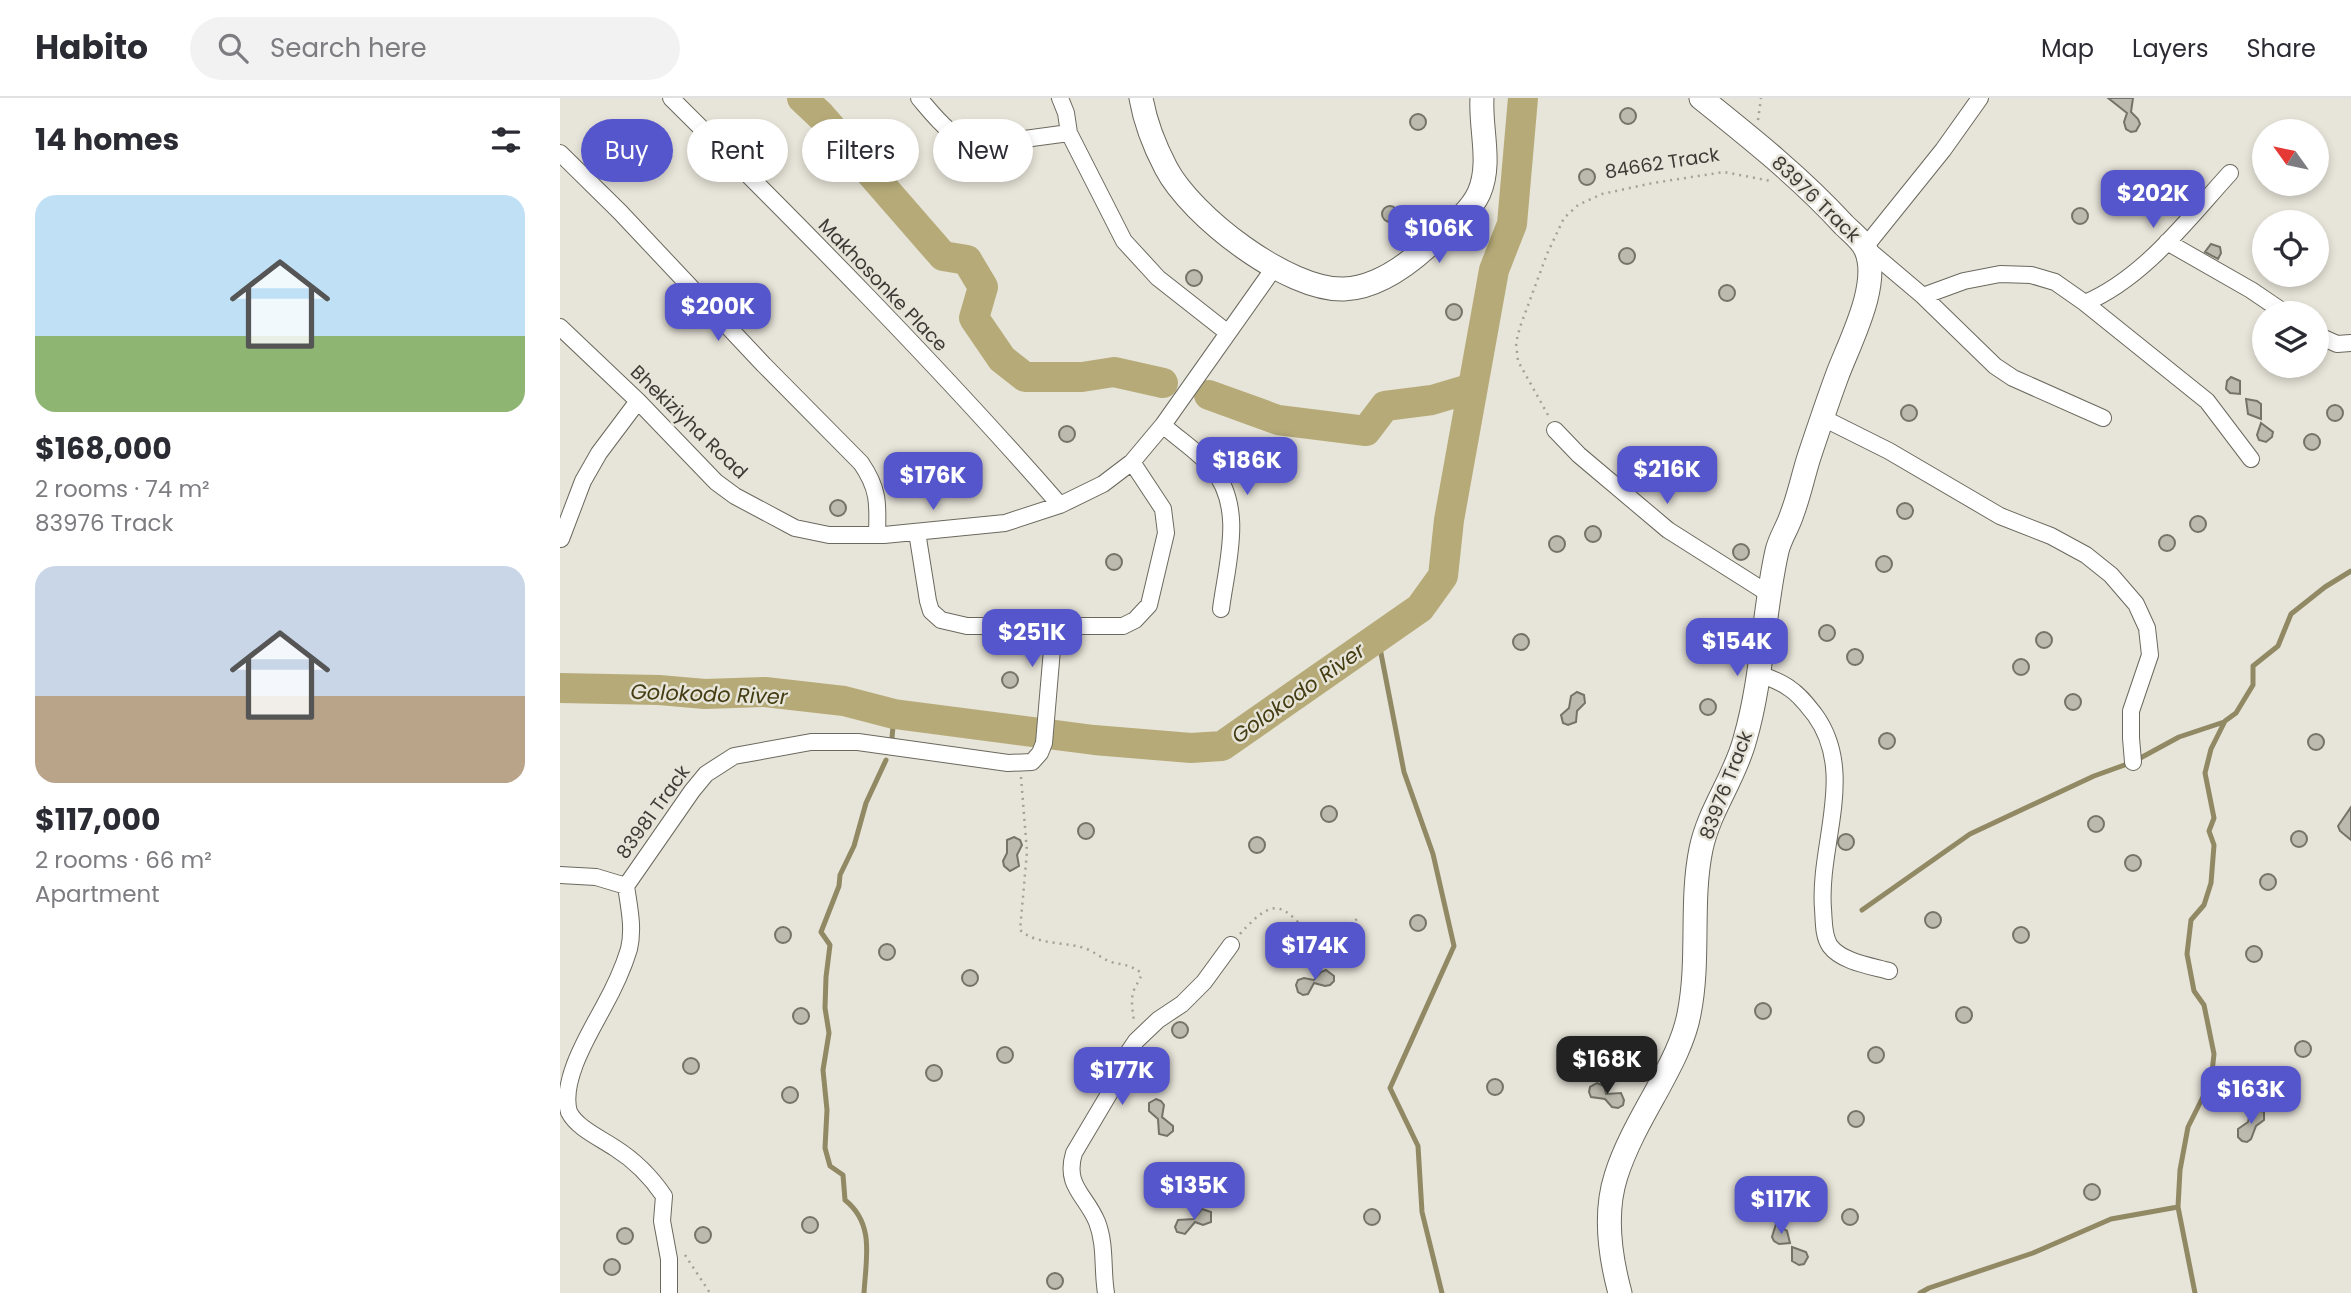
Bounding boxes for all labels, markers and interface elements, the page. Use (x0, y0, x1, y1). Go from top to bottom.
search box (190, 17, 680, 80)
text: Habito (35, 24, 148, 71)
icon: search (214, 29, 252, 67)
text: Search here (270, 30, 427, 66)
text: Map (2041, 32, 2094, 65)
text: Layers (2132, 32, 2208, 65)
text: Share (2246, 32, 2316, 65)
text: 14 homes (35, 118, 179, 161)
chip: Buy (581, 119, 673, 182)
chip: Rent (687, 119, 788, 182)
chip: Filters (802, 119, 919, 182)
chip: New (933, 119, 1033, 182)
north arrow (2252, 119, 2329, 196)
map controls (2252, 119, 2329, 378)
icon: filters (487, 121, 525, 159)
street label: 84662 Track (1603, 141, 1721, 185)
street label: 83976 Track (1766, 150, 1867, 249)
pin: $202K (2104, 170, 2202, 230)
text: $202K (2117, 177, 2189, 209)
pin: $106K (1390, 206, 1488, 265)
button: locate (2252, 210, 2329, 287)
street label: Makhosonke Place (812, 212, 954, 358)
text: $106K (1404, 212, 1474, 244)
icon: home (217, 241, 343, 367)
pin: $200K (669, 284, 767, 343)
text: $200K (681, 290, 755, 322)
button: layers (2252, 301, 2329, 378)
street label: Bhekiziyha Road (624, 359, 754, 485)
text: $168,000 (35, 427, 172, 470)
pin: $186K (1198, 438, 1296, 497)
text: $186K (1212, 444, 1282, 476)
pin: $216K (1618, 446, 1716, 506)
pin: $176K (884, 452, 982, 512)
text: $216K (1633, 453, 1701, 485)
text: $176K (900, 459, 966, 491)
text: 2 rooms · 74 m² (35, 473, 210, 505)
text: 83976 Track (35, 507, 173, 539)
pin: $251K (983, 610, 1081, 669)
icon: home (217, 612, 343, 738)
text: $251K (998, 616, 1066, 648)
pin: $154K (1688, 618, 1786, 678)
text: $154K (1702, 625, 1772, 657)
water label: Golokodo River (1225, 635, 1372, 750)
water label: Golokodo River (630, 677, 789, 711)
street label: 83976 Track (1693, 727, 1759, 843)
street label: 83981 Track (610, 759, 696, 864)
text: $117,000 (35, 798, 161, 841)
text: 2 rooms · 66 m² (35, 844, 212, 876)
text: Apartment (35, 878, 160, 910)
pin: $174K (1266, 922, 1364, 982)
text: $174K (1281, 929, 1349, 961)
pin: $168K (1558, 1037, 1656, 1096)
text: $168K (1572, 1043, 1642, 1075)
pin: $177K (1073, 1048, 1171, 1107)
text: $177K (1090, 1054, 1154, 1086)
pin: $163K (2202, 1066, 2300, 1126)
text: $163K (2217, 1073, 2285, 1105)
pin: $135K (1145, 1162, 1243, 1222)
text: $135K (1160, 1169, 1228, 1201)
pin: $117K (1732, 1176, 1830, 1236)
text: $117K (1751, 1183, 1811, 1215)

